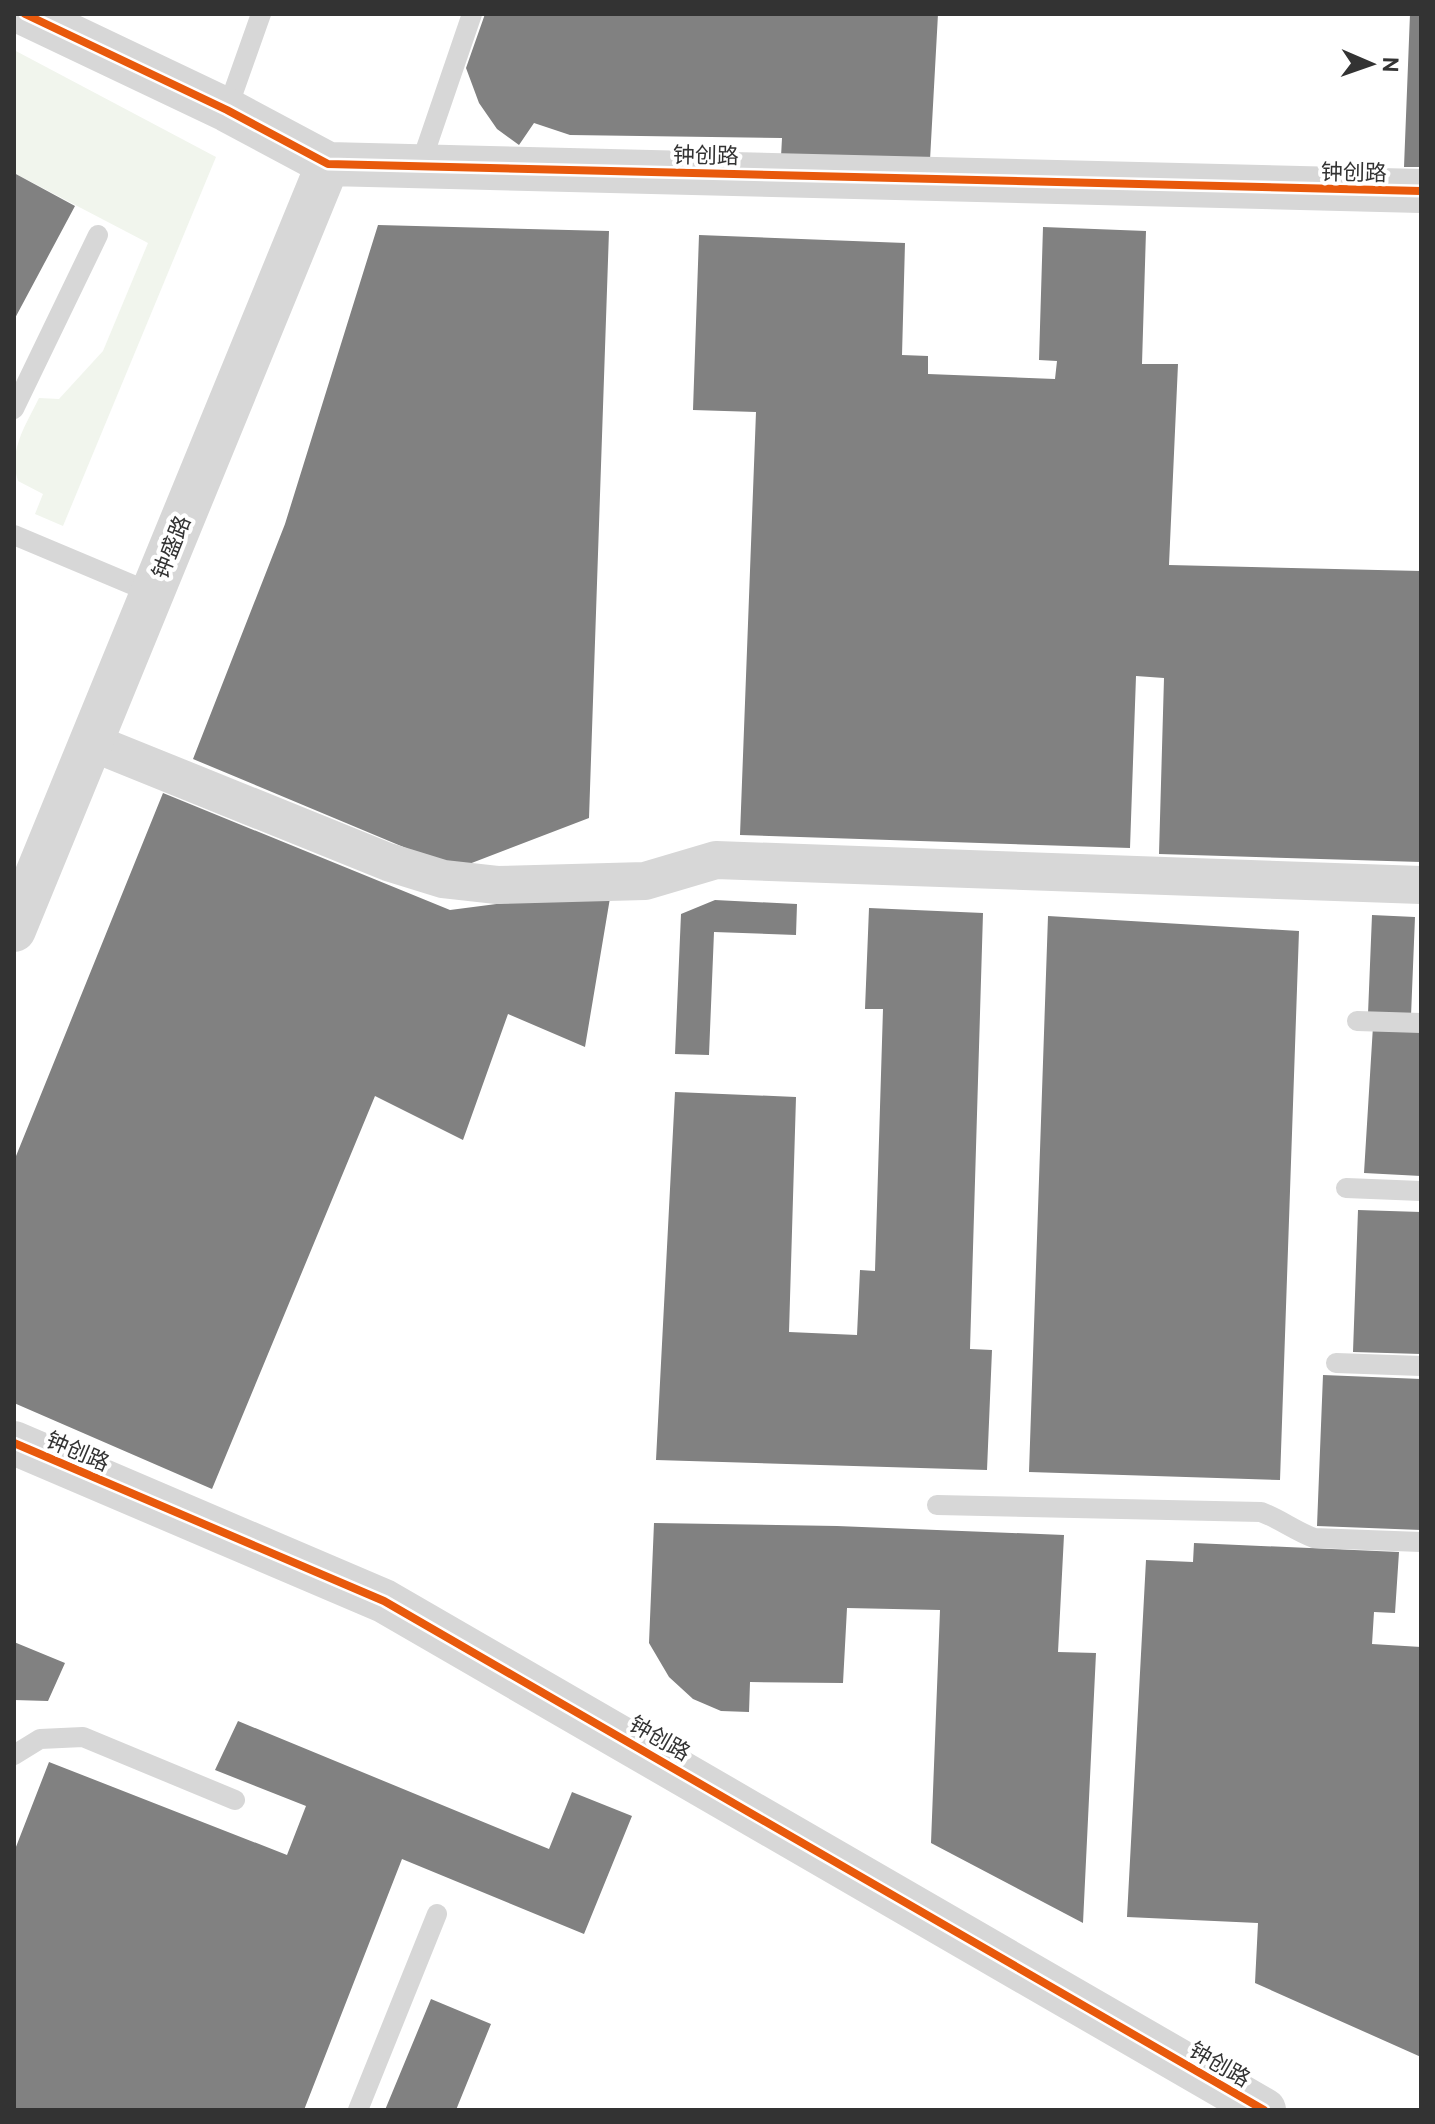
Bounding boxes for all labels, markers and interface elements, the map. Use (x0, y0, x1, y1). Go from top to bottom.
north arrow (1331, 24, 1411, 104)
text: N (1375, 56, 1402, 73)
street label: 钟创路 (673, 143, 739, 172)
street label: 钟创路 (1321, 160, 1387, 189)
street label: 钟盛路 (148, 512, 198, 584)
street label: 钟创路 (41, 1428, 113, 1479)
street label: 钟创路 (623, 1712, 694, 1768)
street label: 钟创路 (1183, 2038, 1254, 2094)

